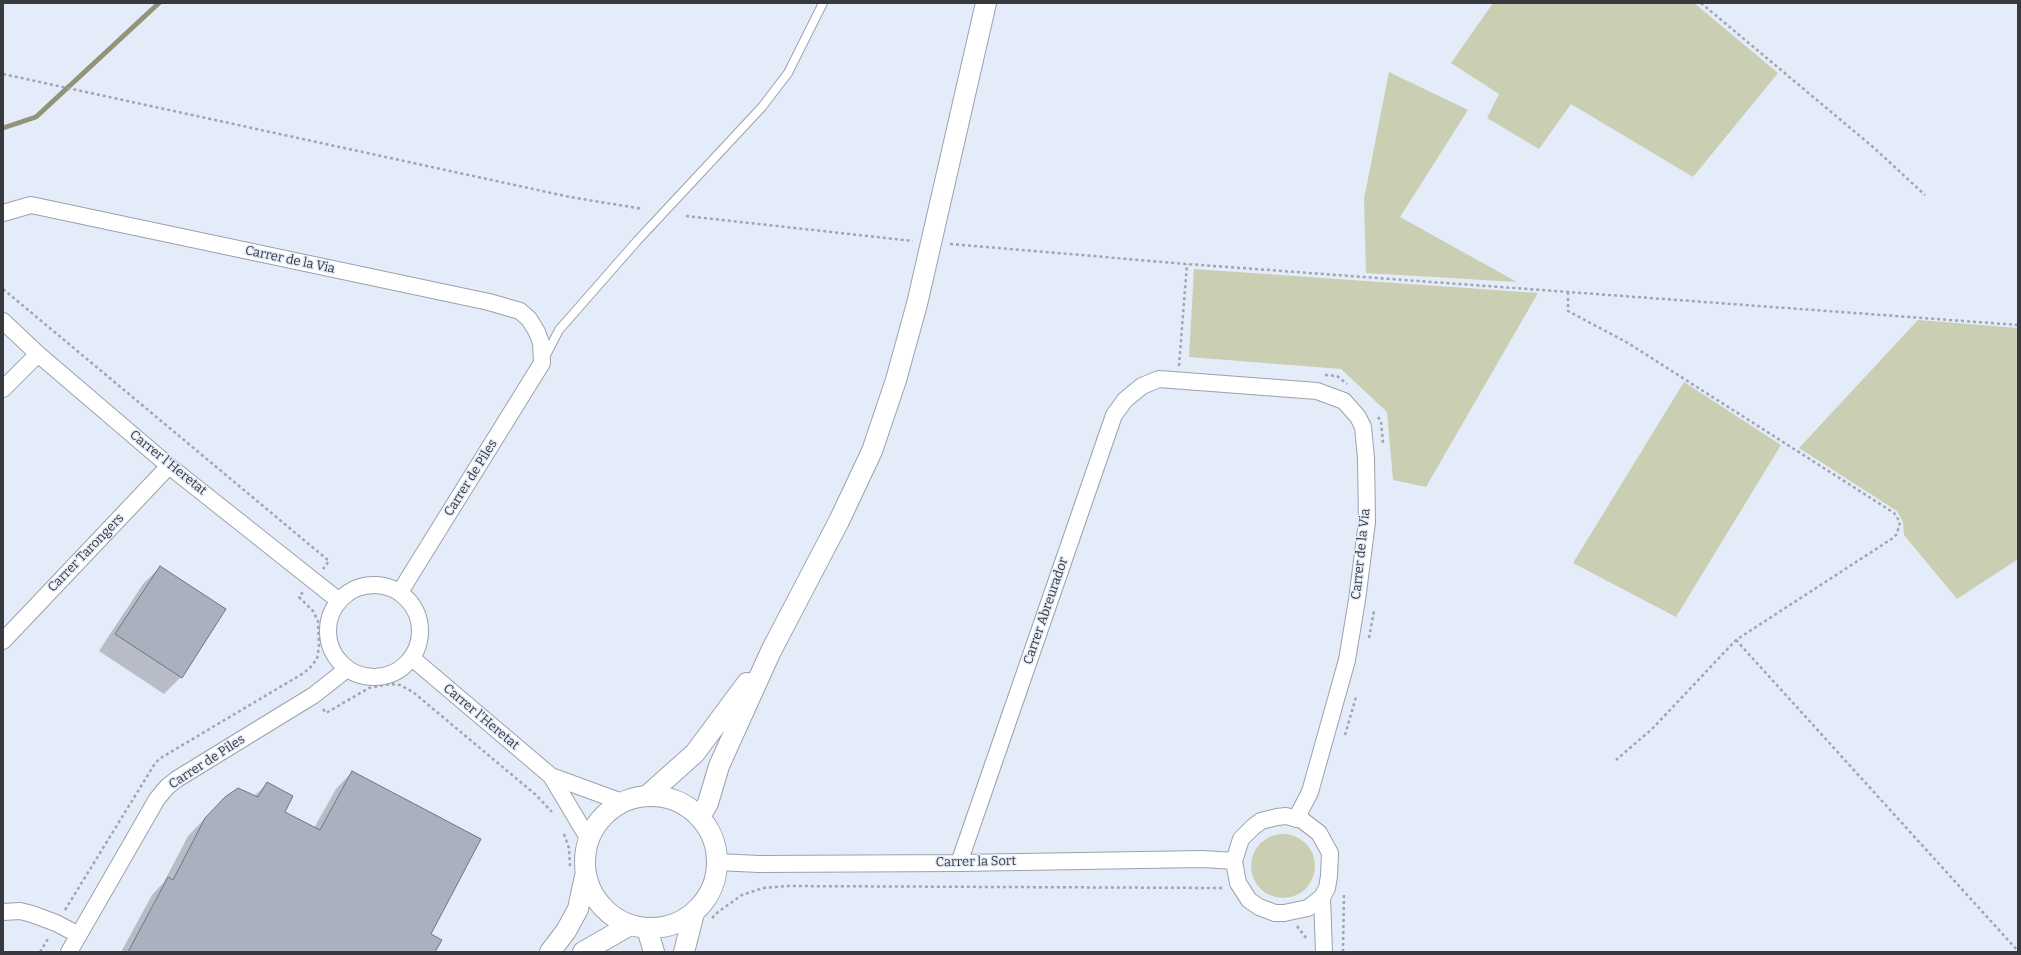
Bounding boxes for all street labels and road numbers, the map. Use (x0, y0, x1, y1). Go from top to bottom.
street label: Carrer de la Via (244, 243, 336, 277)
street label: Carrer l'Heretat (126, 427, 210, 499)
street label: Carrer de Piles (441, 437, 501, 519)
street label: Carrer de la Via (1348, 508, 1374, 600)
street label: Carrer Tarongers (45, 511, 127, 595)
street label: Carrer Abreurador (1020, 555, 1072, 667)
street label: Carrer l'Heretat (440, 681, 522, 753)
street label: Carrer de Piles (166, 732, 248, 792)
street label: Carrer la Sort (936, 853, 1016, 871)

